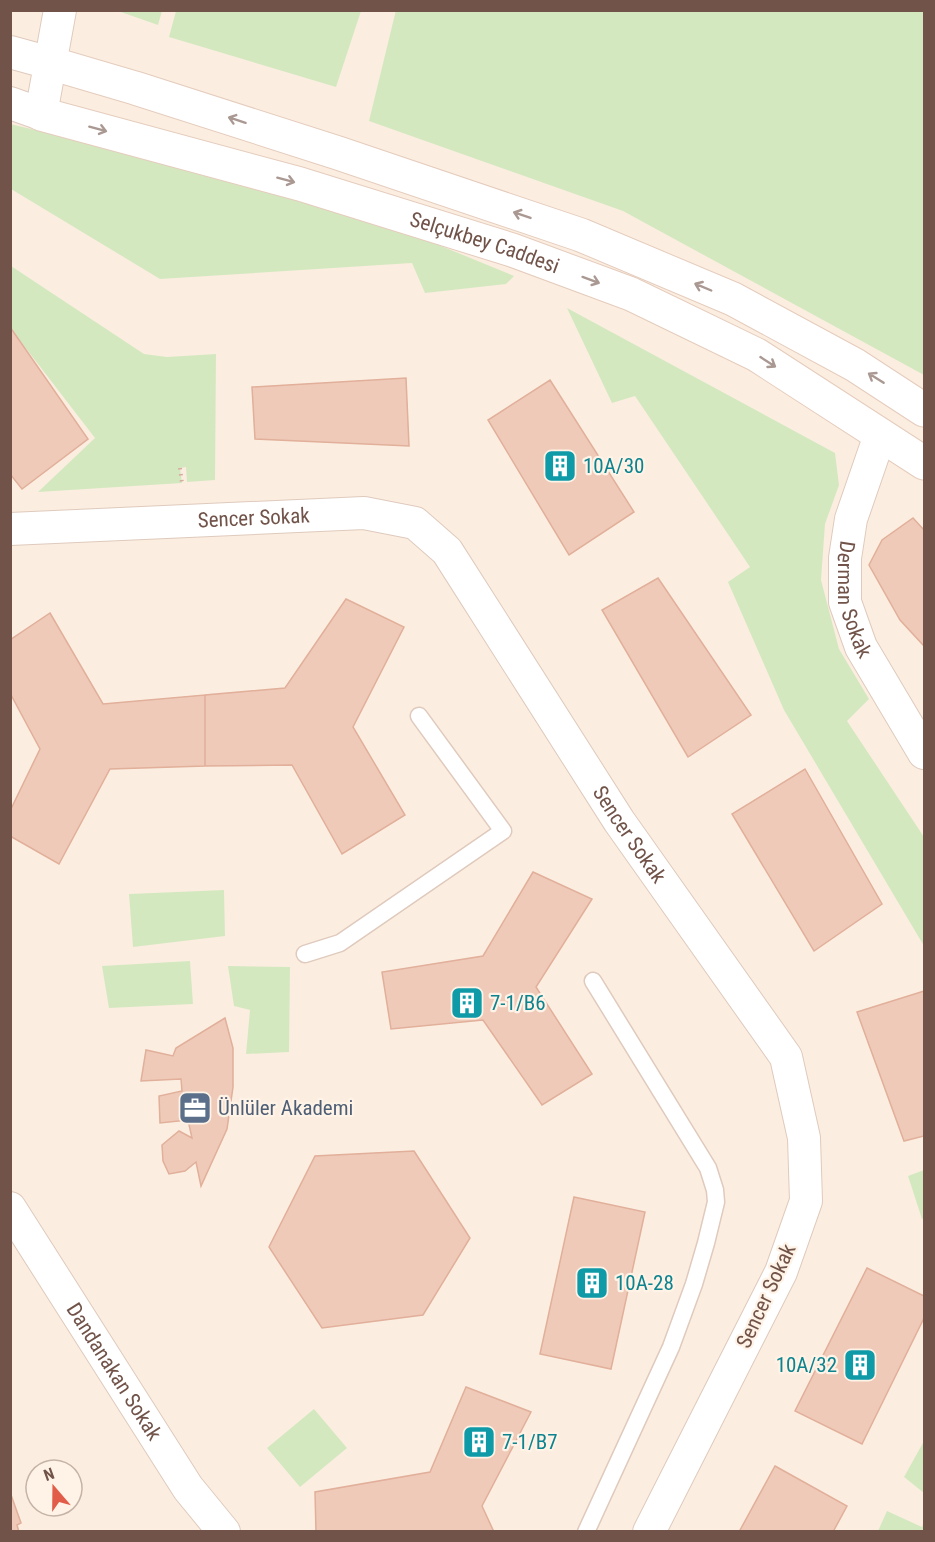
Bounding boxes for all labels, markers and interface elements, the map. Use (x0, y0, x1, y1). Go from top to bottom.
one-way arrow (228, 114, 247, 125)
one-way arrow (88, 124, 107, 136)
one-way arrow (276, 175, 295, 186)
street label: Selçukbey Caddesi (407, 207, 563, 278)
one-way arrow (513, 208, 532, 219)
one-way arrow (581, 275, 600, 286)
one-way arrow (695, 281, 713, 292)
one-way arrow (759, 356, 776, 369)
one-way arrow (867, 371, 884, 384)
building icon: 10A/30 (542, 448, 578, 484)
place label: 10A/30 (583, 454, 644, 478)
street label: Sencer Sokak (197, 503, 311, 533)
street label: Derman Sokak (832, 539, 877, 663)
street label: Sencer Sokak (588, 782, 671, 888)
building icon: 7-1/B6 (449, 985, 485, 1021)
place label: 7-1/B6 (490, 991, 546, 1015)
office icon: Ünlüler Akademi (177, 1090, 213, 1126)
place label: Ünlüler Akademi (218, 1096, 353, 1120)
street label: Sencer Sokak (731, 1240, 801, 1352)
building icon: 10A-28 (574, 1265, 610, 1301)
place label: 10A-28 (615, 1271, 674, 1295)
street label: Dandanakan Sokak (62, 1299, 167, 1445)
building icon: 10A/32 (842, 1347, 878, 1383)
place label: 10A/32 (776, 1353, 837, 1377)
building icon: 7-1/B7 (461, 1424, 497, 1460)
place label: 7-1/B7 (502, 1430, 558, 1454)
north arrow (24, 1458, 84, 1518)
text: N (41, 1464, 57, 1485)

